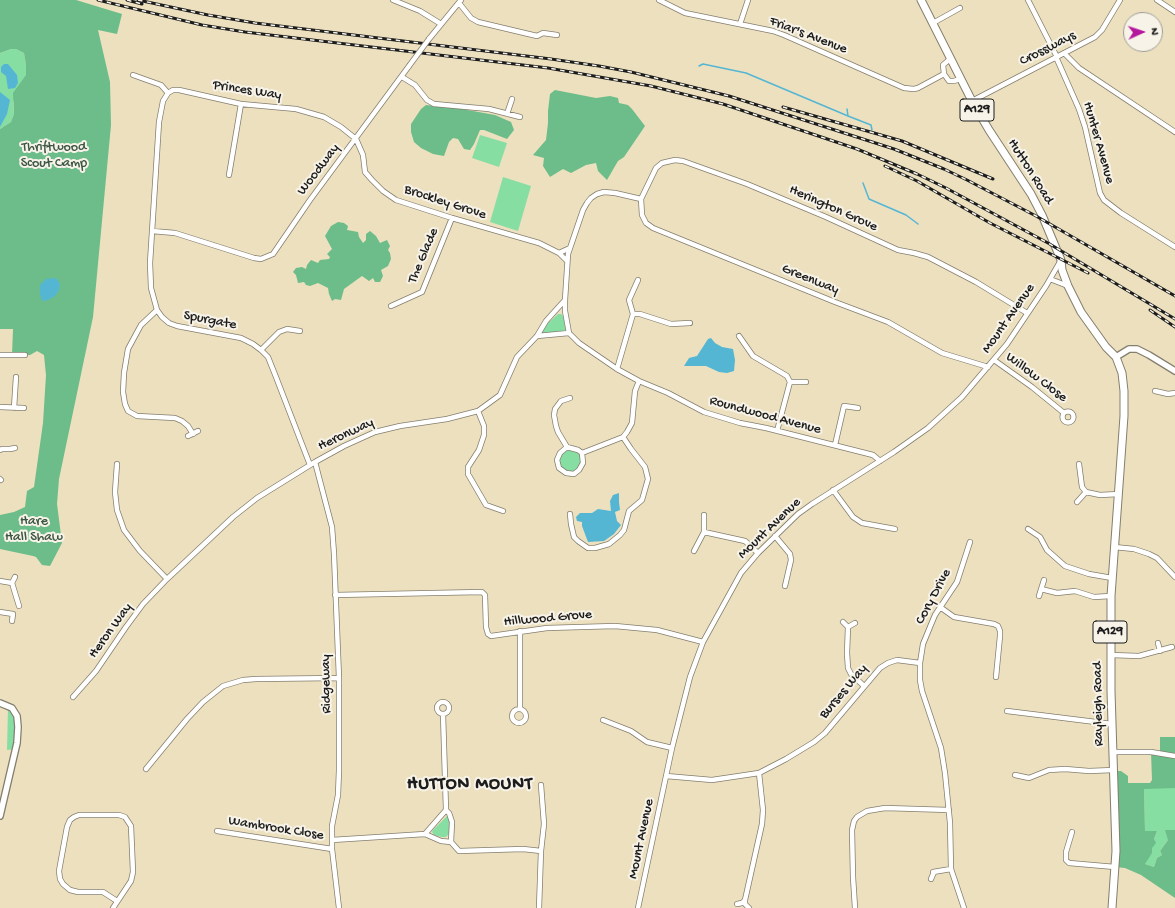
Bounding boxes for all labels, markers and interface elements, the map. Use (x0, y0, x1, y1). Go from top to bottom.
north arrow (1123, 12, 1163, 52)
street label: Friar's Avenue (767, 13, 849, 59)
street label: Crossways (1017, 28, 1079, 70)
text: N (1148, 28, 1160, 35)
street label: Princes Way (211, 77, 283, 105)
road number: A129 (960, 99, 994, 121)
street label: Hunter Avenue (1078, 100, 1118, 186)
street label: Hutton Road (1003, 136, 1057, 208)
park label: Thriftwood Scout Camp (21, 140, 87, 172)
street label: Woodway (294, 141, 344, 199)
street label: Brockley Grove (402, 182, 488, 224)
street label: Herington Grove (786, 182, 880, 236)
street label: The Glade (405, 226, 443, 286)
street label: Greenway (779, 261, 841, 299)
street label: Mount Avenue (979, 281, 1039, 357)
street label: Spurgate (182, 308, 238, 334)
street label: Willow Close (1002, 349, 1070, 407)
street label: Roundwood Avenue (707, 393, 823, 439)
street label: Heronway (315, 415, 377, 455)
street label: Mount Avenue (735, 495, 805, 563)
park label: Hare Hall Shaw (5, 514, 63, 546)
street label: Cory Drive (912, 566, 956, 628)
street label: Heron Way (85, 600, 137, 662)
street label: Hillwood Grove (503, 607, 593, 631)
road number: A129 (1093, 621, 1127, 643)
street label: Ridgeway (318, 654, 336, 714)
street label: Burses Way (816, 661, 872, 723)
street label: Rayleigh Road (1090, 662, 1108, 746)
district label: HUTTON MOUNT (407, 774, 533, 796)
street label: Mount Avenue (625, 797, 659, 881)
street label: Wambrook Close (227, 813, 325, 845)

